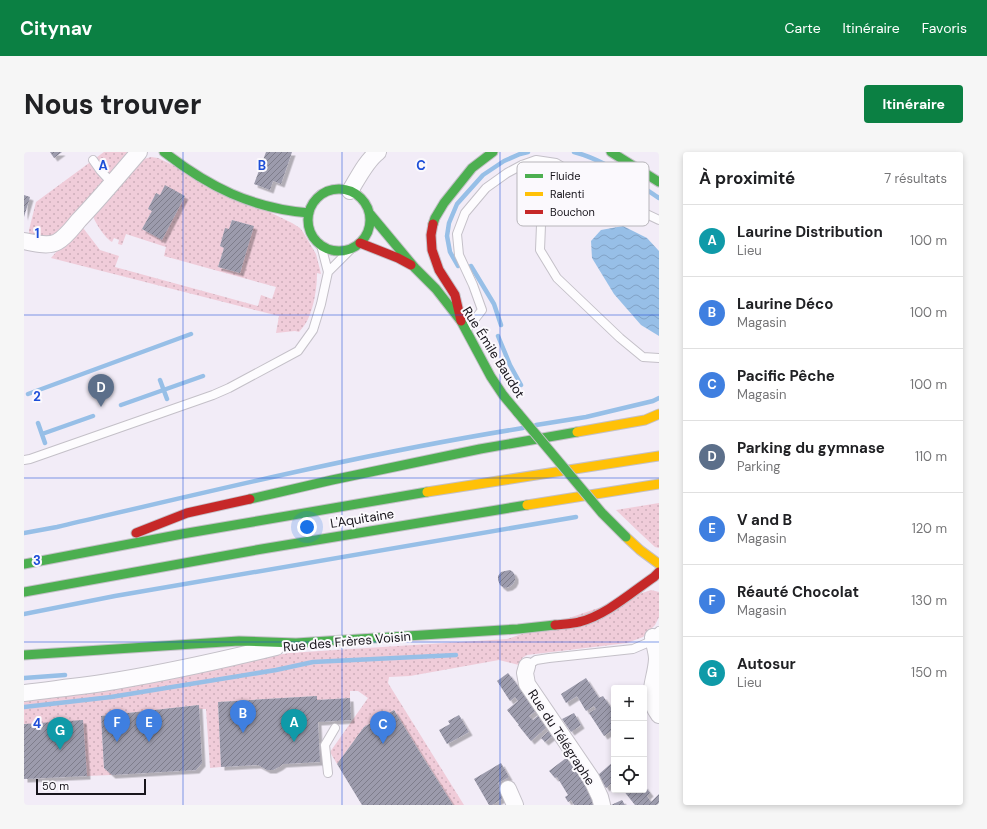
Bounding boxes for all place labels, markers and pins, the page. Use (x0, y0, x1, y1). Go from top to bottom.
pin: D (88, 374, 114, 407)
pin: B (230, 700, 256, 733)
pin: F (104, 709, 130, 742)
pin: E (136, 709, 162, 742)
pin: A (281, 709, 307, 742)
pin: C (370, 711, 396, 744)
pin: G (47, 717, 73, 750)

